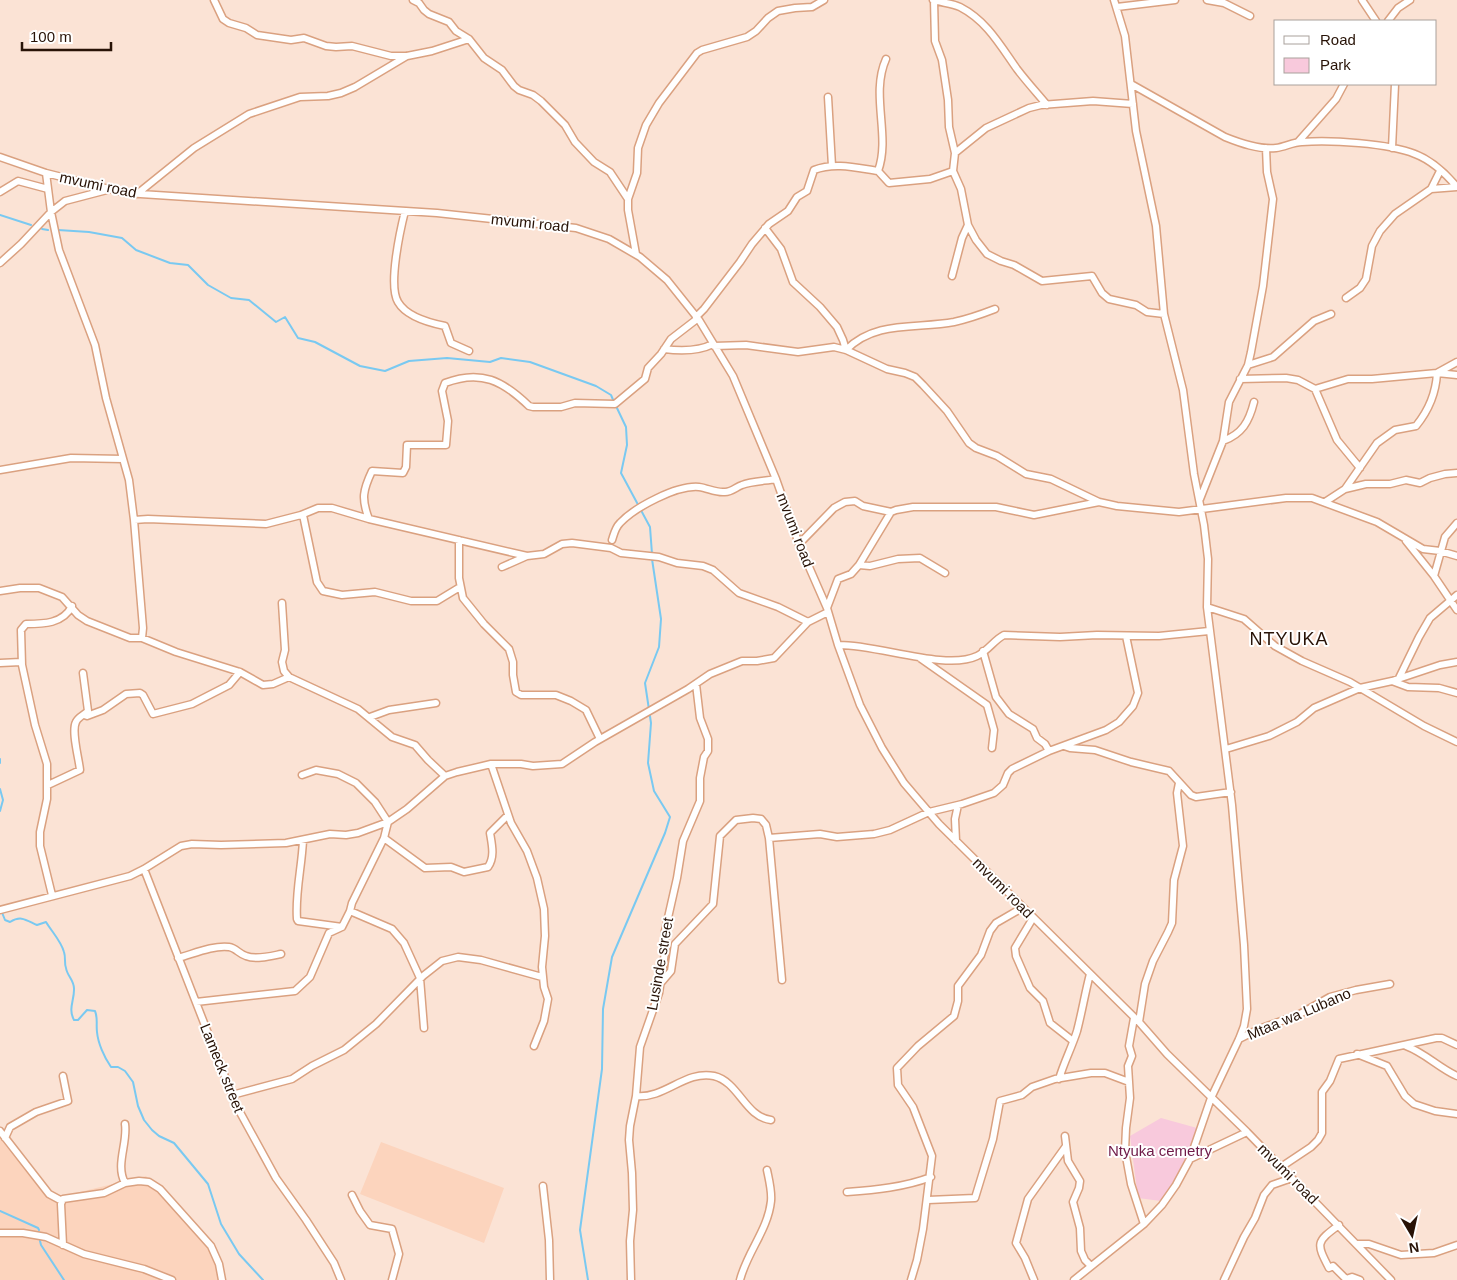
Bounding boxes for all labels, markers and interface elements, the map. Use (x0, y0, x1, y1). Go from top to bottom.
scale bar (22, 20, 111, 52)
legend (1274, 20, 1437, 85)
text: 100 m (30, 28, 72, 45)
text: Road (1320, 31, 1356, 48)
text: Park (1320, 56, 1351, 73)
street label: mvumi road (58, 168, 138, 201)
street label: mvumi road (490, 210, 570, 235)
street label: mvumi road (773, 490, 817, 569)
district label: NTYUKA (1249, 629, 1329, 649)
street label: mvumi road (970, 854, 1037, 921)
street label: Lusinde street (643, 915, 676, 1012)
street label: Mtaa wa Lubano (1244, 984, 1353, 1043)
street label: Lameck street (197, 1021, 248, 1115)
street label: mvumi road (1255, 1140, 1322, 1207)
park label: Ntyuka cemetry (1108, 1142, 1213, 1159)
north arrow (1387, 1210, 1437, 1260)
text: N (1408, 1239, 1420, 1257)

